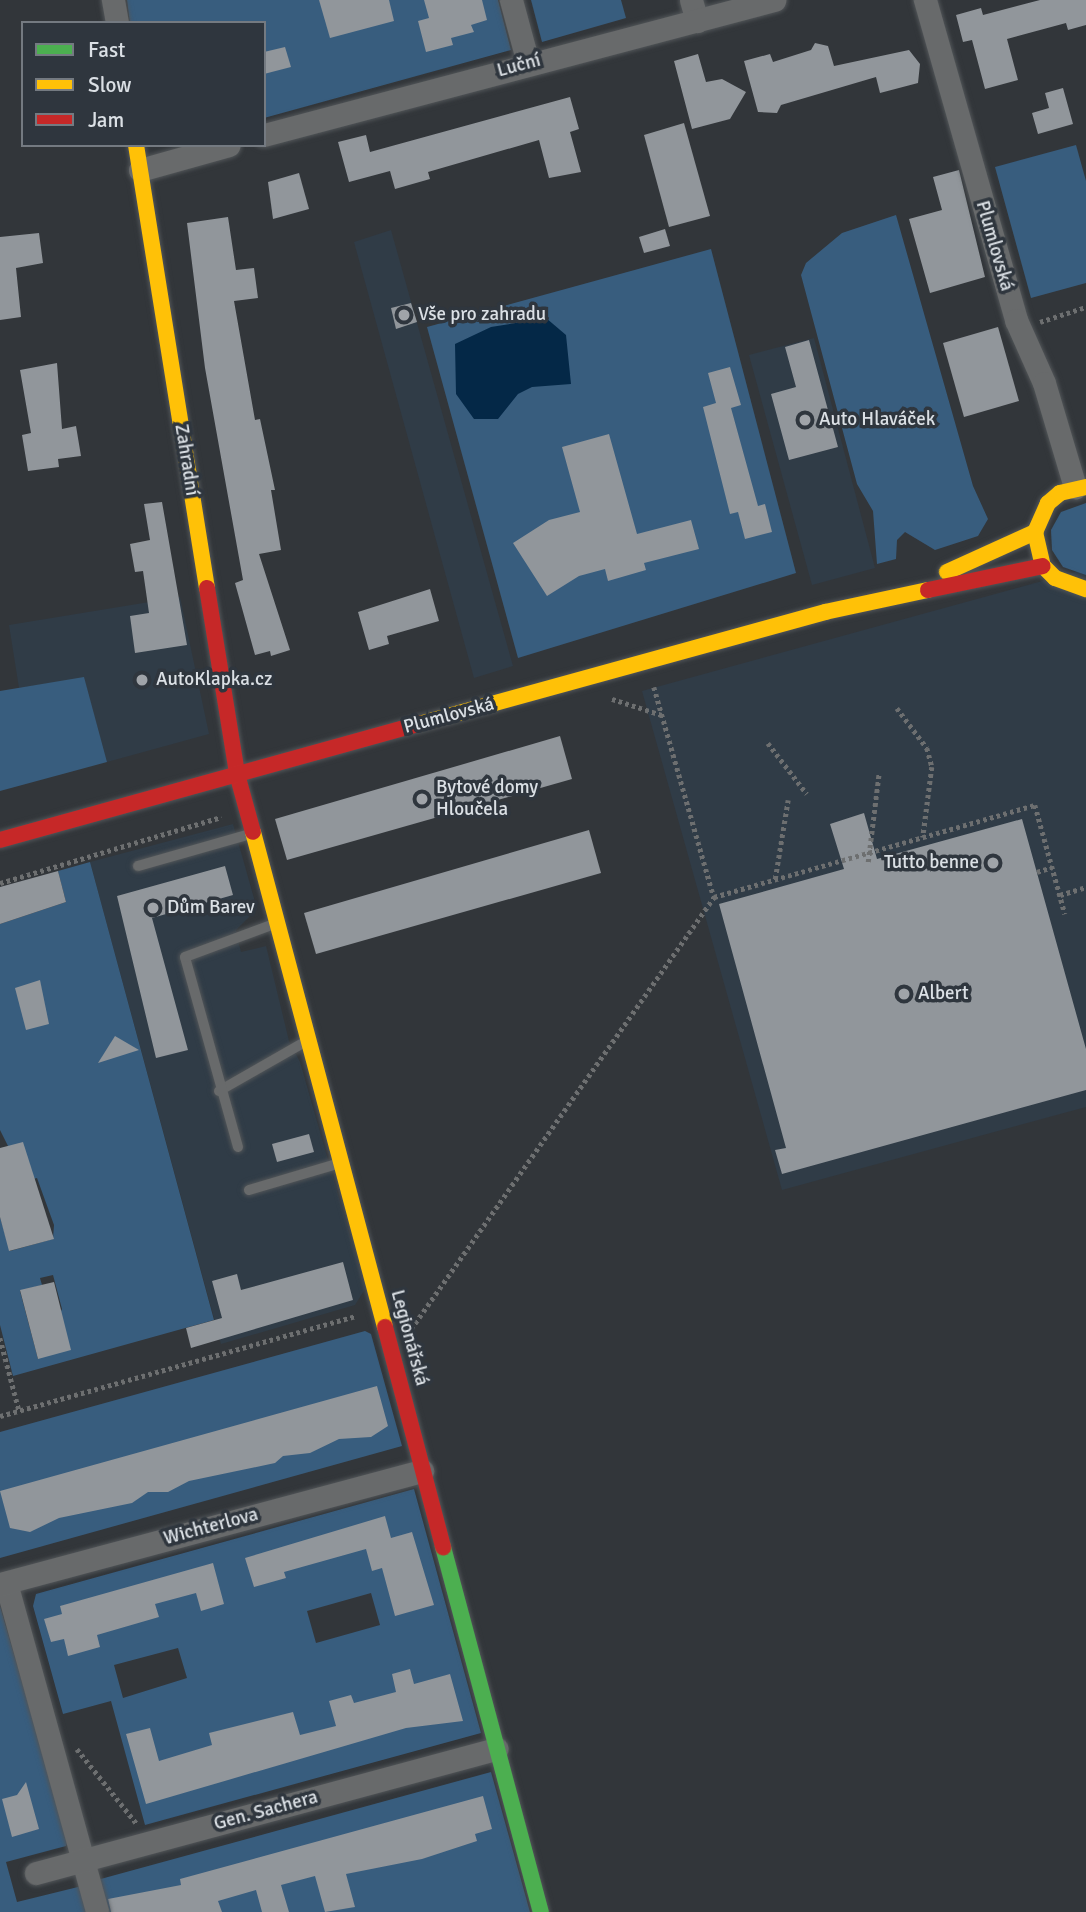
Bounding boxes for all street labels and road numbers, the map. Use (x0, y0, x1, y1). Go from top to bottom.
street label: Luční (495, 49, 543, 83)
street label: Plumlovská (970, 198, 1018, 294)
street label: Zahradní (169, 422, 203, 498)
street label: Plumlovská (401, 693, 497, 739)
street label: Legionářská (385, 1288, 433, 1388)
street label: Wichterlova (161, 1503, 261, 1551)
street label: Gen. Sachera (212, 1786, 320, 1836)

